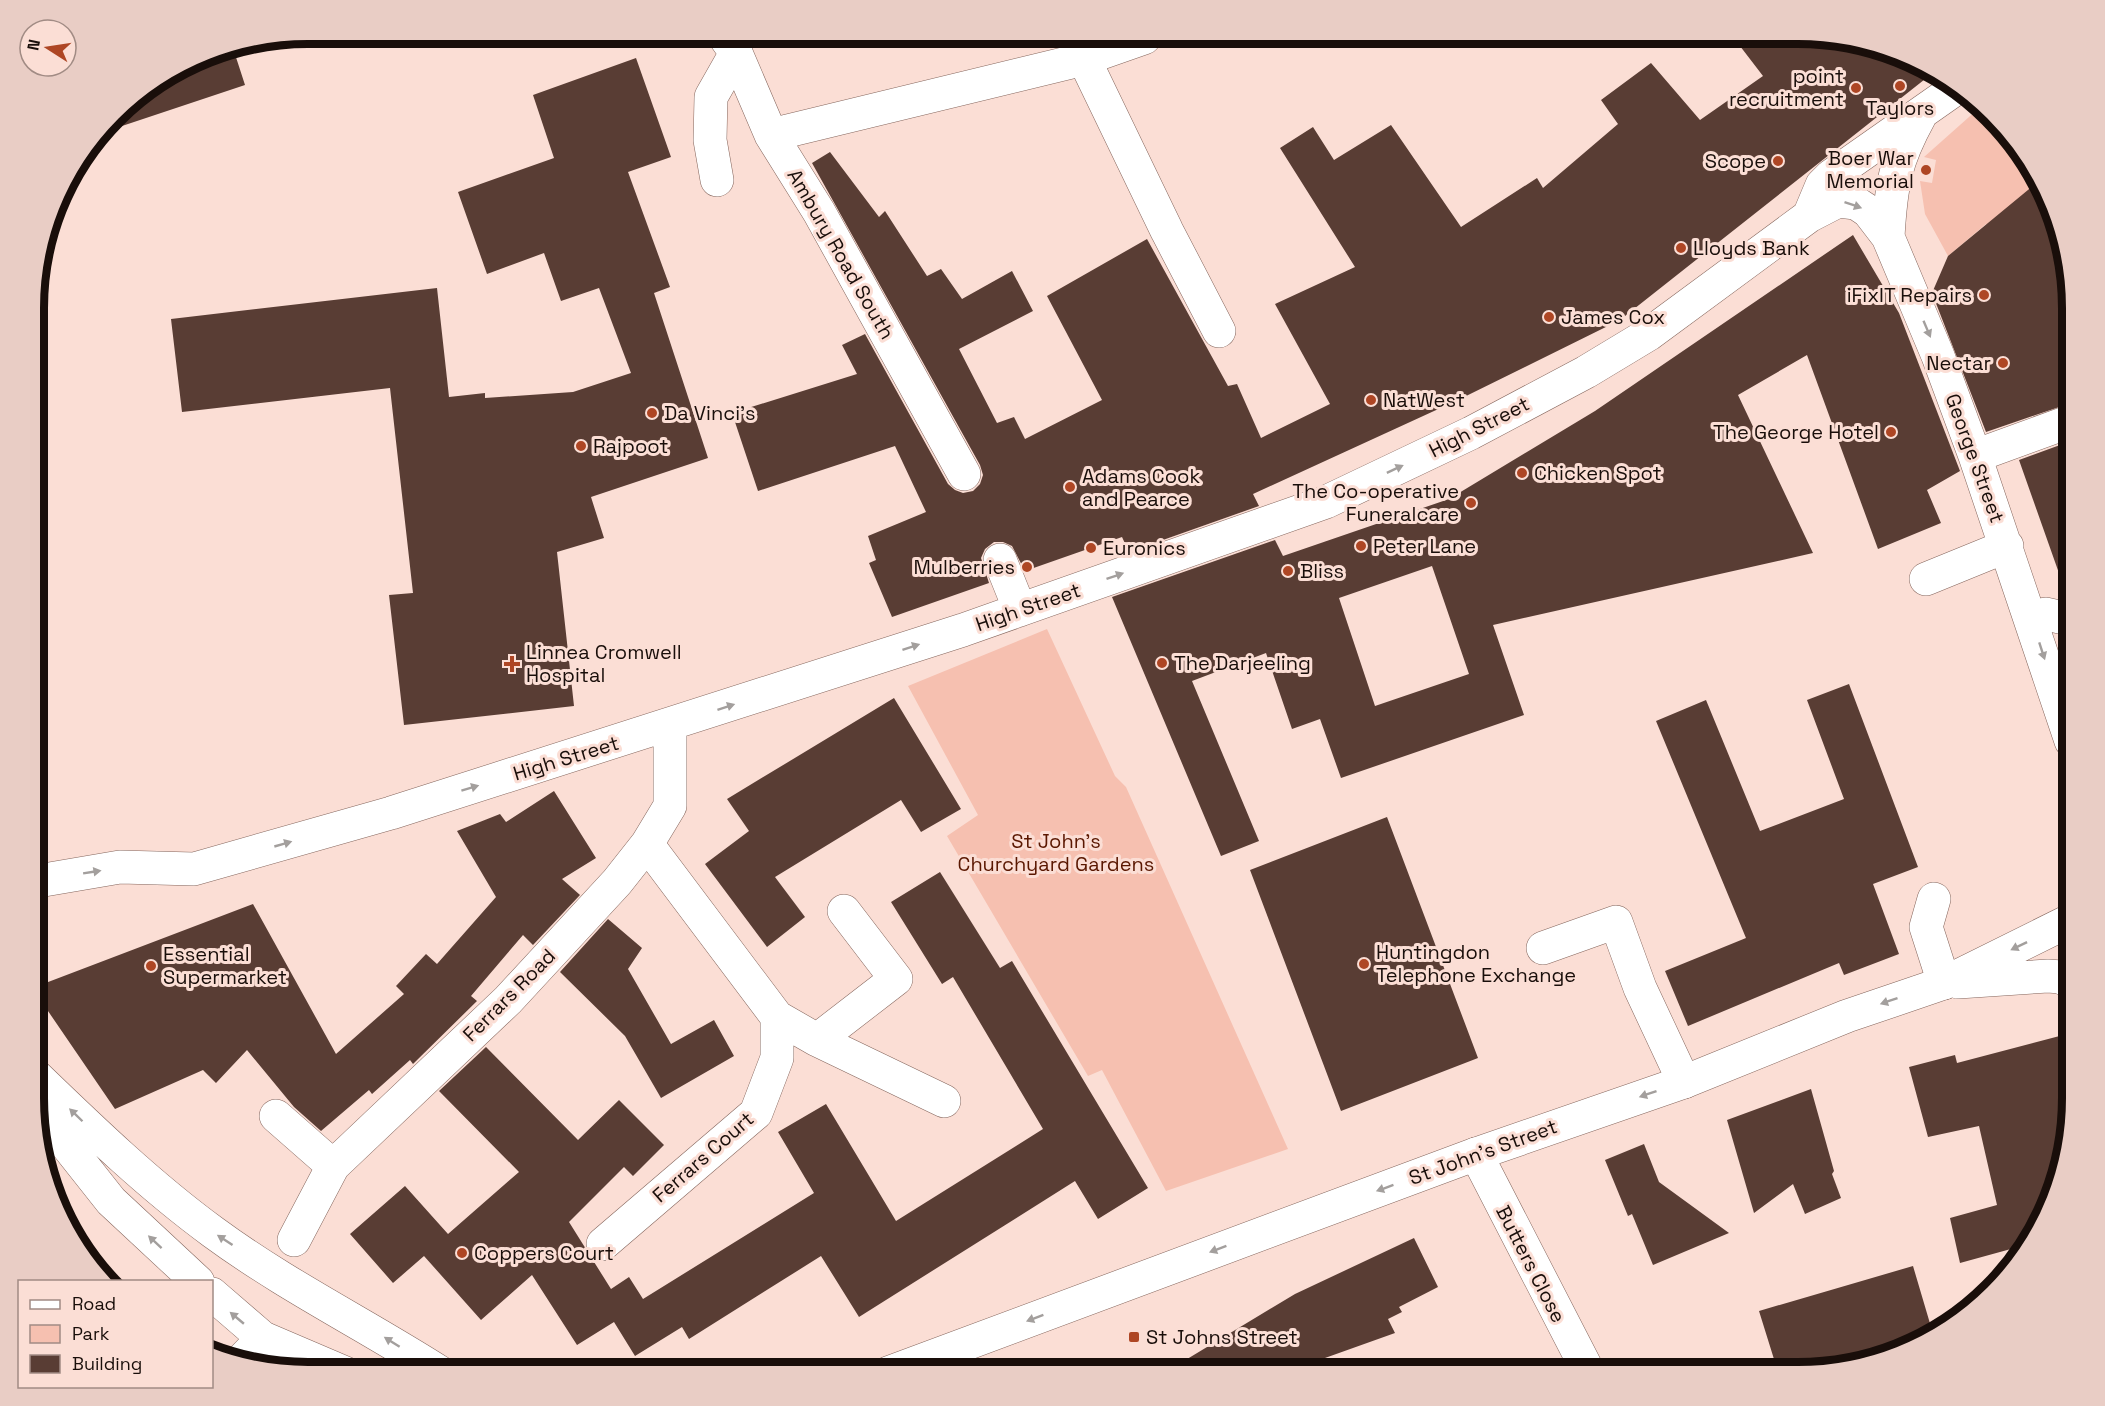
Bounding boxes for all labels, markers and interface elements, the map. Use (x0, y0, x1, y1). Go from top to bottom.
north arrow (18, 18, 78, 78)
text: N (22, 38, 45, 52)
place label: point recruitment (1729, 63, 1844, 112)
marker: Taylors (1893, 79, 1907, 93)
marker: point recruitment (1849, 81, 1863, 95)
place label: Taylors (1866, 95, 1934, 121)
place label: Boer War Memorial (1826, 145, 1914, 194)
place label: Scope (1705, 148, 1766, 174)
marker: Scope (1771, 154, 1785, 168)
marker: Boer War Memorial (1919, 163, 1933, 177)
street label: Ambury Road South (782, 164, 900, 344)
one-way arrow (1845, 200, 1863, 210)
place label: Lloyds Bank (1693, 235, 1810, 261)
marker: Lloyds Bank (1674, 241, 1688, 255)
place label: iFixIT Repairs (1847, 282, 1972, 308)
marker: iFixIT Repairs (1977, 288, 1991, 302)
place label: James Cox (1561, 304, 1665, 330)
marker: James Cox (1542, 310, 1556, 324)
one-way arrow (1922, 321, 1932, 339)
place label: Nectar (1926, 350, 1991, 376)
marker: Nectar (1996, 356, 2010, 370)
place label: NatWest (1383, 387, 1465, 413)
street label: George Street (1940, 390, 2010, 526)
street label: High Street (1424, 391, 1534, 463)
marker: NatWest (1364, 393, 1378, 407)
place label: Da Vinci's (664, 400, 756, 426)
marker: Da Vinci's (645, 406, 659, 420)
place label: The George Hotel (1713, 419, 1879, 445)
marker: The George Hotel (1884, 425, 1898, 439)
place label: Rajpoot (593, 433, 668, 459)
marker: Rajpoot (574, 439, 588, 453)
place label: Chicken Spot (1534, 460, 1662, 486)
place label: Adams Cook and Pearce (1082, 463, 1200, 512)
one-way arrow (1386, 465, 1403, 474)
marker: Chicken Spot (1515, 466, 1529, 480)
place label: The Co-operative Funeralcare (1292, 478, 1459, 527)
marker: Adams Cook and Pearce (1063, 480, 1077, 494)
marker: The Co-operative Funeralcare (1464, 496, 1478, 510)
place label: Peter Lane (1373, 533, 1476, 559)
place label: Euronics (1103, 535, 1186, 561)
marker: Peter Lane (1354, 539, 1368, 553)
marker: Euronics (1084, 541, 1098, 555)
place label: Mulberries (913, 554, 1015, 580)
place label: Bliss (1300, 558, 1344, 584)
marker: Mulberries (1020, 560, 1034, 574)
marker: Bliss (1281, 564, 1295, 578)
one-way arrow (1106, 571, 1124, 581)
street label: High Street (972, 577, 1084, 637)
place label: Linnea Cromwell Hospital (526, 639, 682, 688)
one-way arrow (902, 641, 920, 651)
one-way arrow (2038, 642, 2048, 660)
place label: The Darjeeling (1174, 650, 1311, 676)
marker: Linnea Cromwell Hospital (503, 655, 521, 673)
marker: The Darjeeling (1155, 656, 1169, 670)
one-way arrow (717, 702, 735, 712)
street label: High Street (510, 730, 622, 786)
one-way arrow (461, 783, 479, 793)
park label: St John's Churchyard Gardens (958, 828, 1154, 877)
one-way arrow (274, 838, 292, 848)
one-way arrow (83, 867, 102, 876)
place label: Huntingdon Telephone Exchange (1376, 939, 1576, 988)
place label: Essential Supermarket (163, 941, 287, 990)
one-way arrow (2010, 941, 2027, 950)
street label: Ferrars Road (457, 943, 561, 1047)
marker: Huntingdon Telephone Exchange (1357, 957, 1371, 971)
marker: Essential Supermarket (144, 959, 158, 973)
one-way arrow (1880, 997, 1898, 1007)
one-way arrow (1639, 1090, 1657, 1100)
street label: Ferrars Court (647, 1106, 759, 1208)
one-way arrow (69, 1108, 84, 1122)
street label: St John's Street (1405, 1113, 1561, 1191)
one-way arrow (1376, 1183, 1394, 1193)
street label: Butters Close (1490, 1201, 1572, 1327)
one-way arrow (218, 1234, 234, 1246)
one-way arrow (148, 1236, 163, 1249)
place label: Coppers Court (474, 1240, 614, 1266)
one-way arrow (1209, 1245, 1227, 1254)
marker: Coppers Court (455, 1246, 469, 1260)
legend (18, 1280, 213, 1388)
text: Road (72, 1292, 116, 1315)
one-way arrow (229, 1311, 245, 1324)
one-way arrow (1026, 1313, 1044, 1323)
text: Park (72, 1322, 110, 1345)
place label: St Johns Street (1146, 1324, 1298, 1350)
marker: St Johns Street (1127, 1330, 1141, 1344)
one-way arrow (384, 1336, 400, 1347)
text: Building (72, 1352, 142, 1375)

